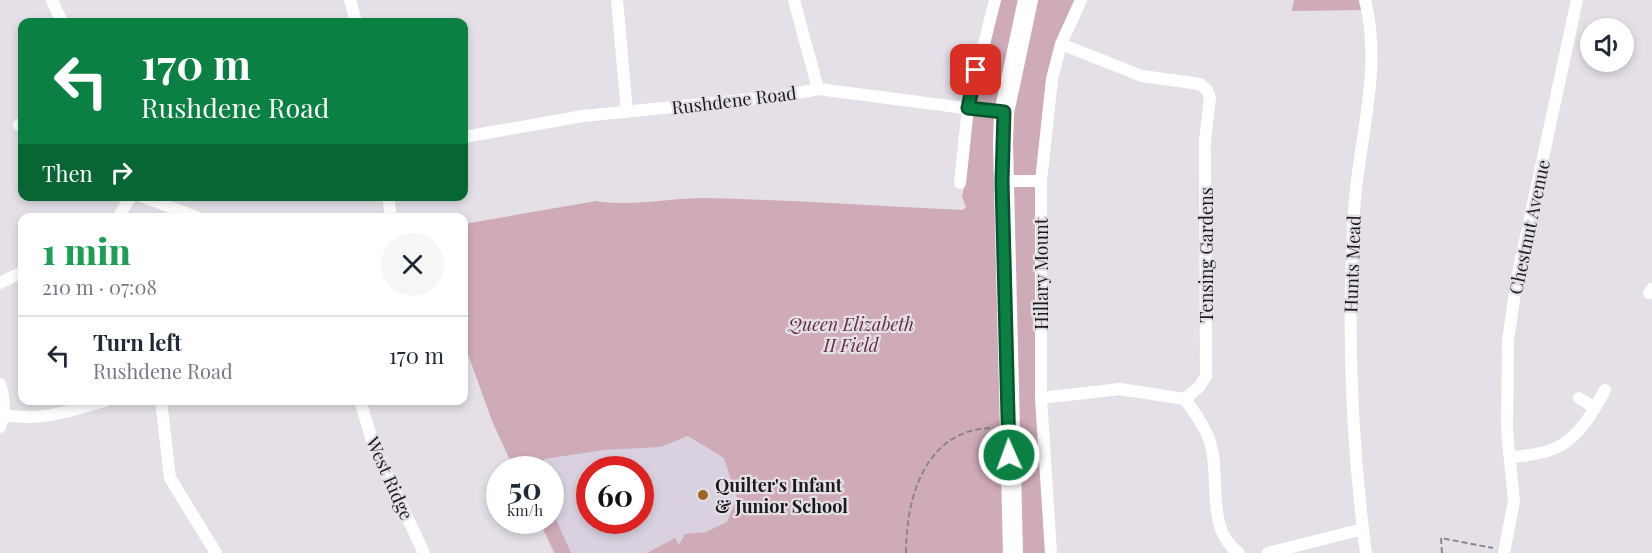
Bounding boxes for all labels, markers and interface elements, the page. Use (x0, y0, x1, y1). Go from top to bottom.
map controls (1580, 18, 1634, 72)
button: sound (1580, 18, 1634, 72)
text: 170 m (141, 35, 251, 91)
icon: left (42, 42, 120, 120)
pin (950, 44, 1001, 95)
icon: arrive (959, 53, 992, 86)
street label: Rushdene Road (670, 80, 798, 120)
text: Rushdene Road (141, 89, 329, 125)
icon: right (105, 156, 138, 189)
street label: Chestnut Avenue (1503, 157, 1555, 297)
text: Then (42, 158, 93, 188)
street label: Tensing Gardens (1194, 187, 1218, 323)
street label: Hunts Mead (1338, 214, 1366, 313)
street label: Hillary Mount (1029, 217, 1053, 330)
text: 1 min (42, 226, 131, 274)
button: close (381, 233, 444, 296)
text: 210 m · 07:08 (42, 273, 157, 300)
park label: Queen Elizabeth II Field (787, 312, 914, 357)
text: Turn left (93, 327, 182, 357)
icon: left (42, 339, 75, 372)
text: 170 m (389, 340, 444, 370)
text: Rushdene Road (93, 357, 233, 384)
position arrow (977, 423, 1041, 487)
street label: West Ridge (361, 432, 419, 523)
speed limit sign: 60 (576, 456, 654, 534)
text: 50 (508, 468, 542, 508)
place label: Quilter's Infant & Junior School (715, 473, 848, 518)
marker: Quilter's Infant & Junior School (696, 488, 710, 502)
text: km/h (507, 500, 543, 520)

